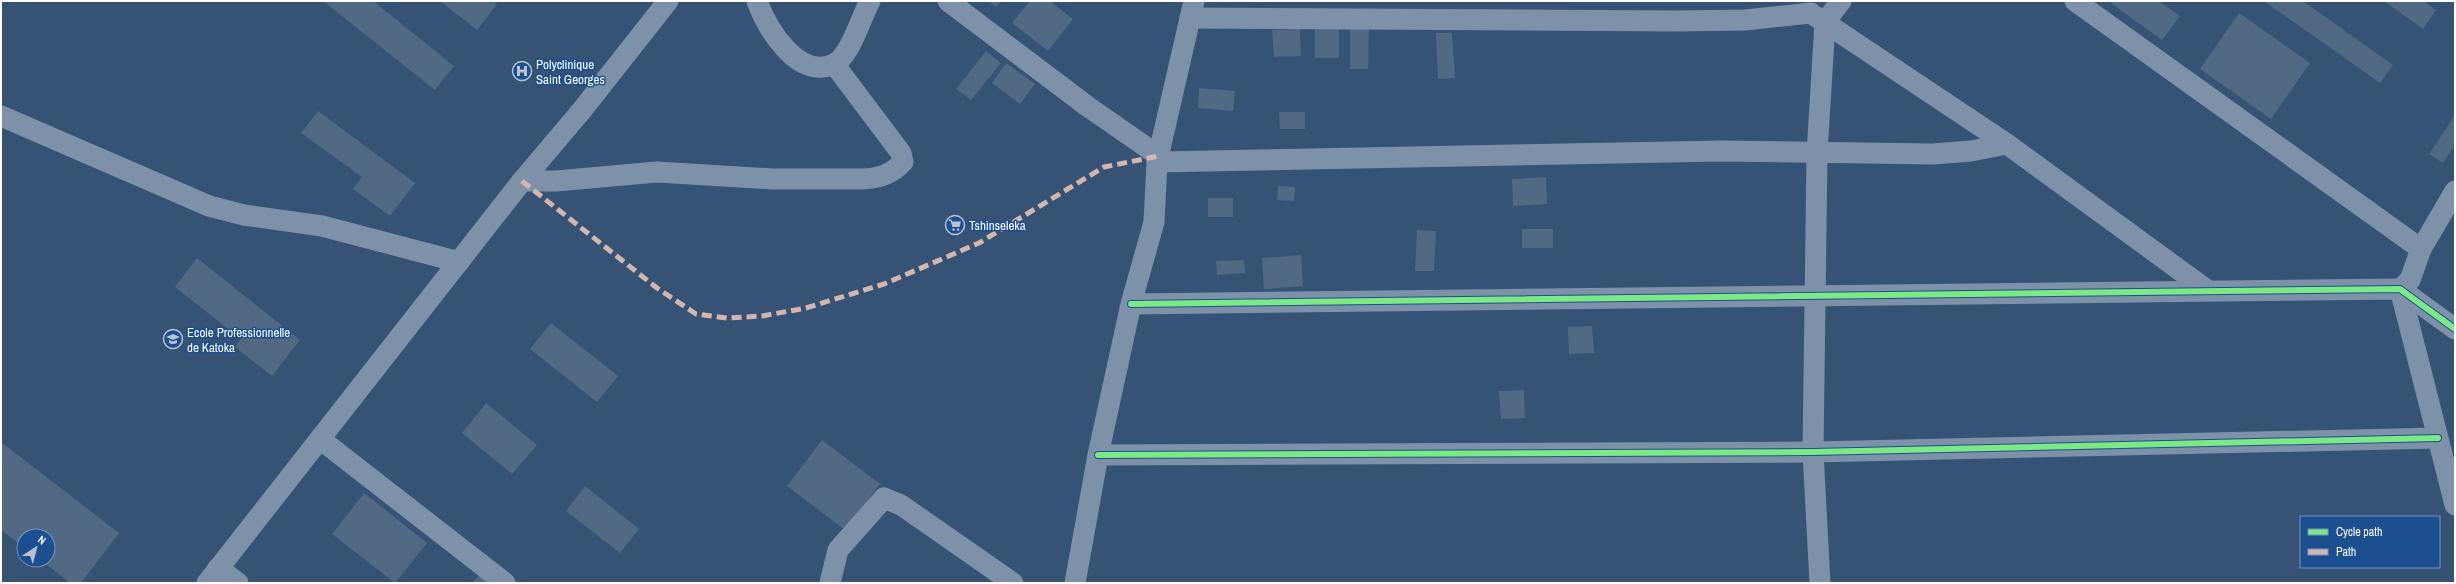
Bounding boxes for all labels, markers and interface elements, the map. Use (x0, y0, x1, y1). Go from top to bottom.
place label: Polyclinique Saint Georges (536, 56, 605, 88)
hospital icon: Polyclinique Saint Georges (511, 60, 533, 82)
supermarket icon: Tshinseleka (944, 214, 966, 236)
place label: Tshinseleka (969, 217, 1026, 234)
place label: Ecole Professionnelle de Katoka (187, 324, 290, 356)
school or university icon: Ecole Professionnelle de Katoka (162, 328, 184, 350)
legend (2300, 516, 2440, 568)
text: Cycle path (2336, 524, 2383, 540)
north arrow (16, 528, 56, 568)
text: N (35, 532, 49, 547)
text: Path (2336, 544, 2356, 560)

